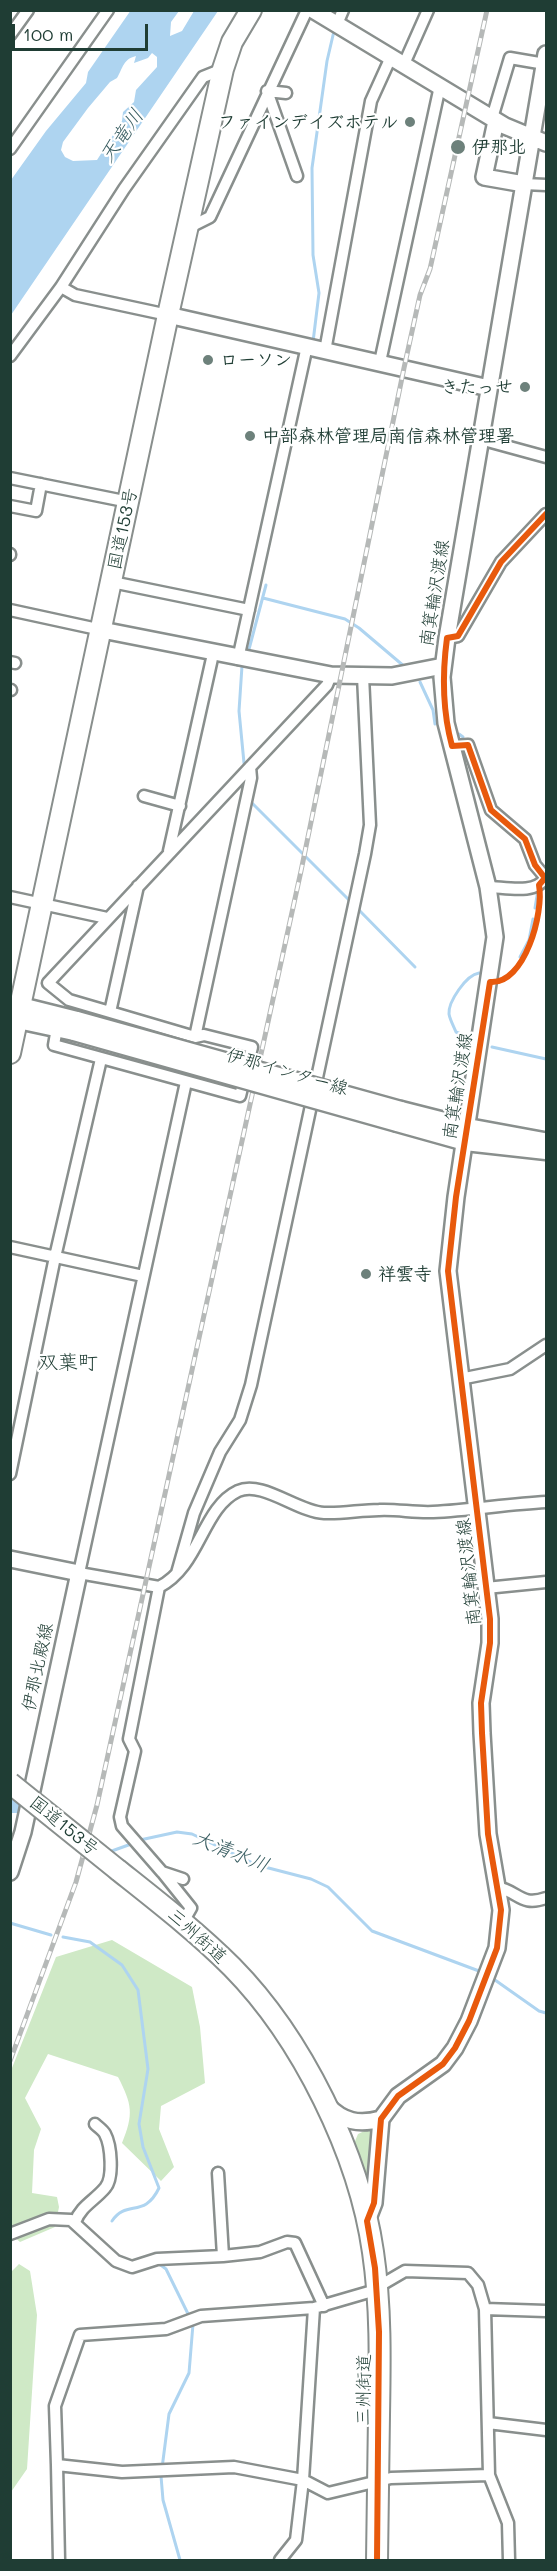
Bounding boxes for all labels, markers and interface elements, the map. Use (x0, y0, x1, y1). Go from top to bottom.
scale bar (15, 12, 152, 50)
text: 100 m (23, 22, 73, 46)
water label: 天竜川 (95, 105, 149, 167)
place label: ファインデイズホテル (218, 111, 398, 133)
marker: ファインデイズホテル (403, 115, 417, 129)
place label: 伊那北 (472, 136, 526, 158)
marker: 伊那北 (449, 138, 467, 156)
place label: ローソン (220, 349, 292, 371)
marker: ローソン (201, 353, 215, 367)
place label: きたっせ (441, 376, 513, 398)
marker: きたっせ (518, 380, 532, 394)
place label: 中部森林管理局南信森林管理署 (262, 425, 514, 447)
marker: 中部森林管理局南信森林管理署 (243, 429, 257, 443)
street label: 国道153号 (104, 486, 142, 572)
street label: 南箕輪沢渡線 (416, 538, 454, 648)
street label: 南箕輪沢渡線 (439, 1031, 477, 1141)
street label: 伊那インター線 (223, 1044, 351, 1100)
place label: 祥雲寺 (378, 1263, 432, 1285)
marker: 祥雲寺 (359, 1267, 373, 1281)
district label: 双葉町 (38, 1351, 98, 1375)
street label: 南箕輪沢渡線 (453, 1517, 485, 1627)
street label: 伊那北殿線 (18, 1621, 58, 1713)
street label: 国道153号 (25, 1791, 103, 1861)
water label: 大清水川 (189, 1826, 273, 1878)
street label: 三州街道 (163, 1904, 231, 1968)
street label: 三州街道 (353, 2354, 375, 2426)

